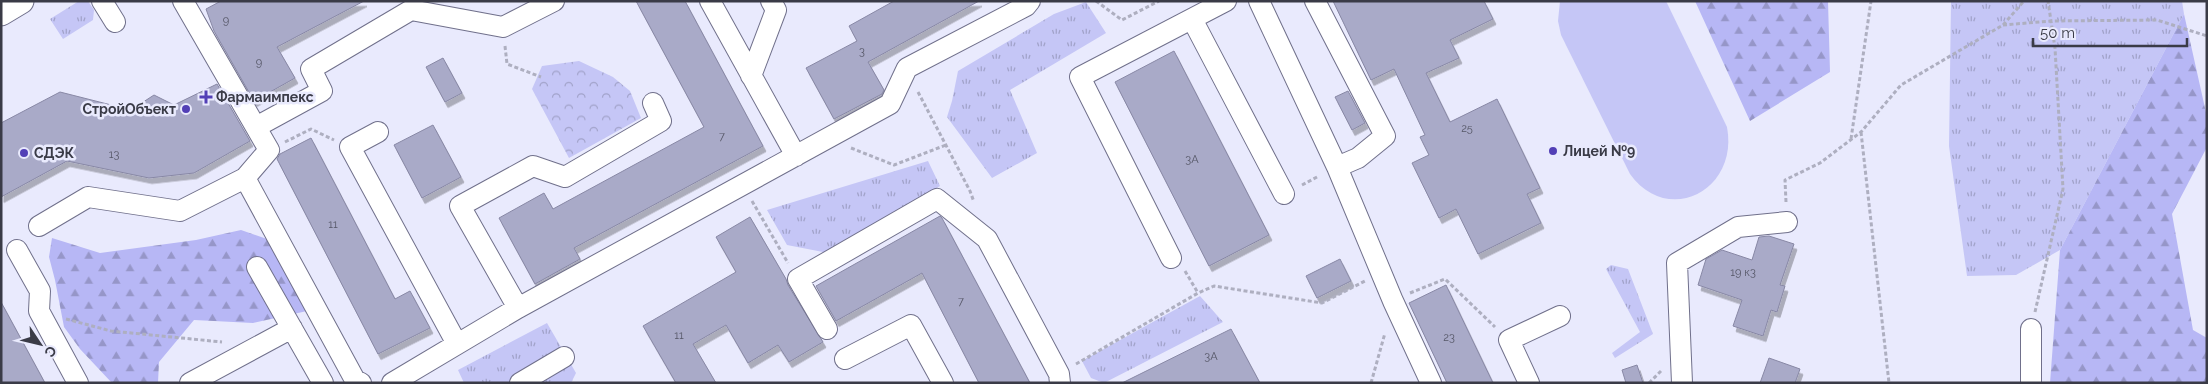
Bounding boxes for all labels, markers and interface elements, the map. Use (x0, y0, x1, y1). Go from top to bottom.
house number: 9 (223, 14, 229, 27)
scale bar (2033, 15, 2187, 47)
text: 50 m (2040, 24, 2075, 42)
house number: 3 (859, 45, 865, 58)
house number: 9 (256, 56, 262, 69)
place label: Фармаимпекс (216, 89, 314, 105)
marker: Фармаимпекс (200, 91, 212, 103)
place label: СтройОбъект (83, 101, 176, 117)
marker: СтройОбъект (180, 103, 192, 115)
house number: 25 (1461, 122, 1473, 135)
house number: 7 (719, 130, 725, 143)
place label: Лицей №9 (1563, 143, 1635, 159)
place label: СДЭК (34, 145, 75, 161)
marker: Лицей №9 (1547, 145, 1559, 157)
marker: СДЭК (18, 147, 30, 159)
house number: 13 (109, 148, 119, 161)
house number: 3А (1185, 153, 1199, 166)
house number: 11 (328, 218, 338, 231)
house number: 19 к3 (1730, 266, 1756, 279)
house number: 7 (958, 295, 964, 308)
north arrow (15, 319, 65, 369)
house number: 11 (674, 329, 684, 342)
house number: 23 (1443, 331, 1455, 344)
text: С (41, 343, 60, 360)
house number: 3А (1204, 350, 1218, 363)

